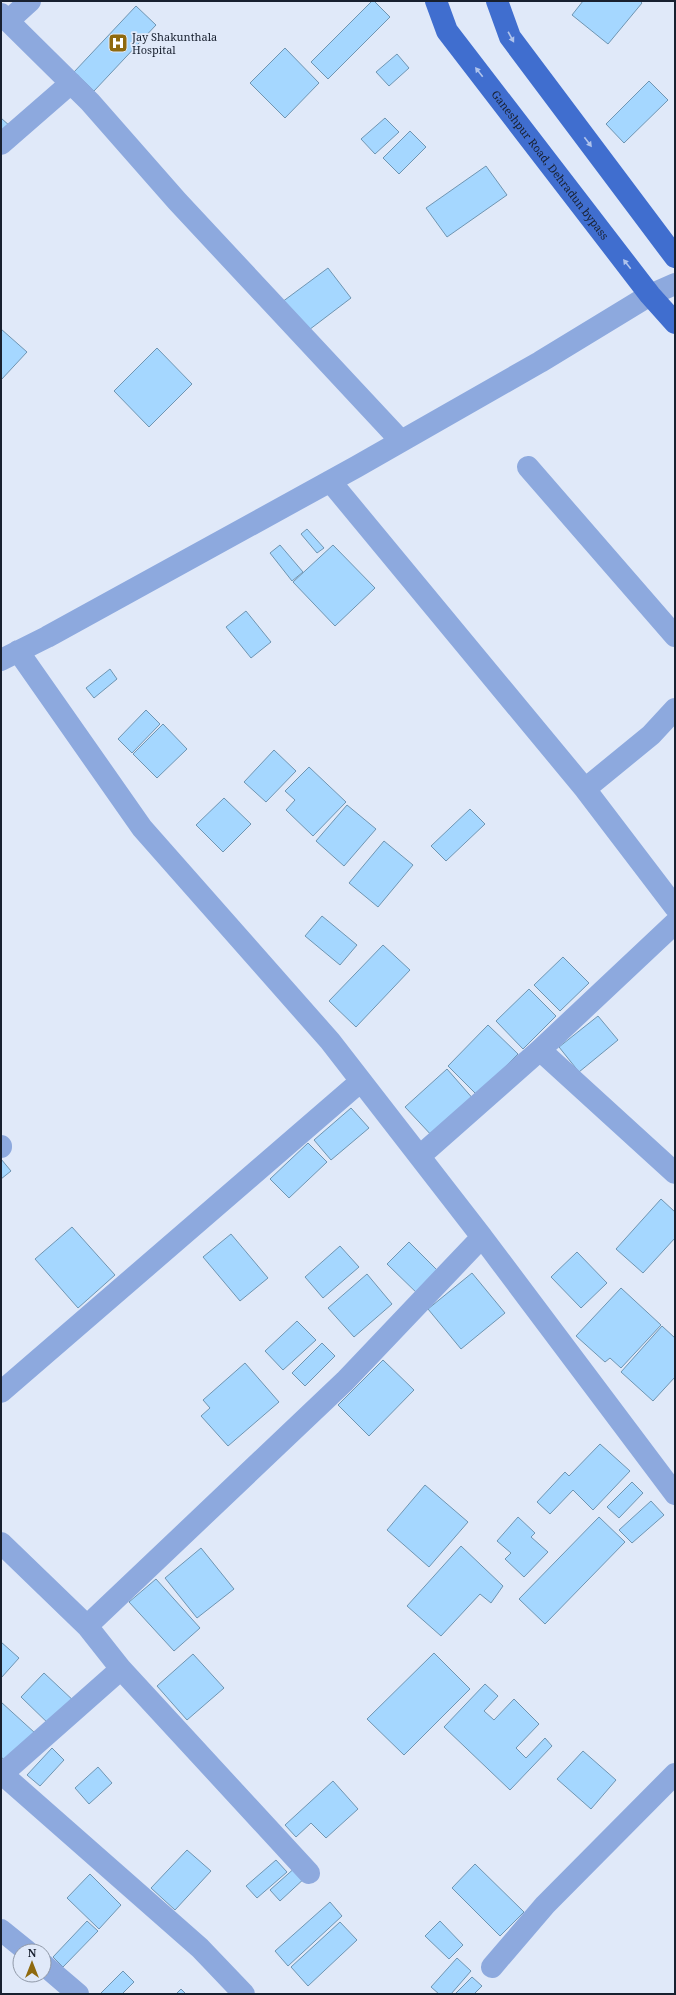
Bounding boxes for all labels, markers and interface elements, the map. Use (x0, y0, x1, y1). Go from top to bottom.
place label: Jay Shakunthala Hospital (131, 29, 217, 57)
one-way arrow (508, 31, 515, 43)
hospital icon: Jay Shakunthala Hospital (107, 32, 129, 54)
one-way arrow (475, 67, 483, 78)
street label: Ganeshpur Road, Dehradun bypass (488, 87, 613, 242)
one-way arrow (584, 136, 593, 147)
one-way arrow (622, 259, 631, 270)
north arrow (12, 1943, 52, 1983)
text: N (28, 1945, 37, 1960)

